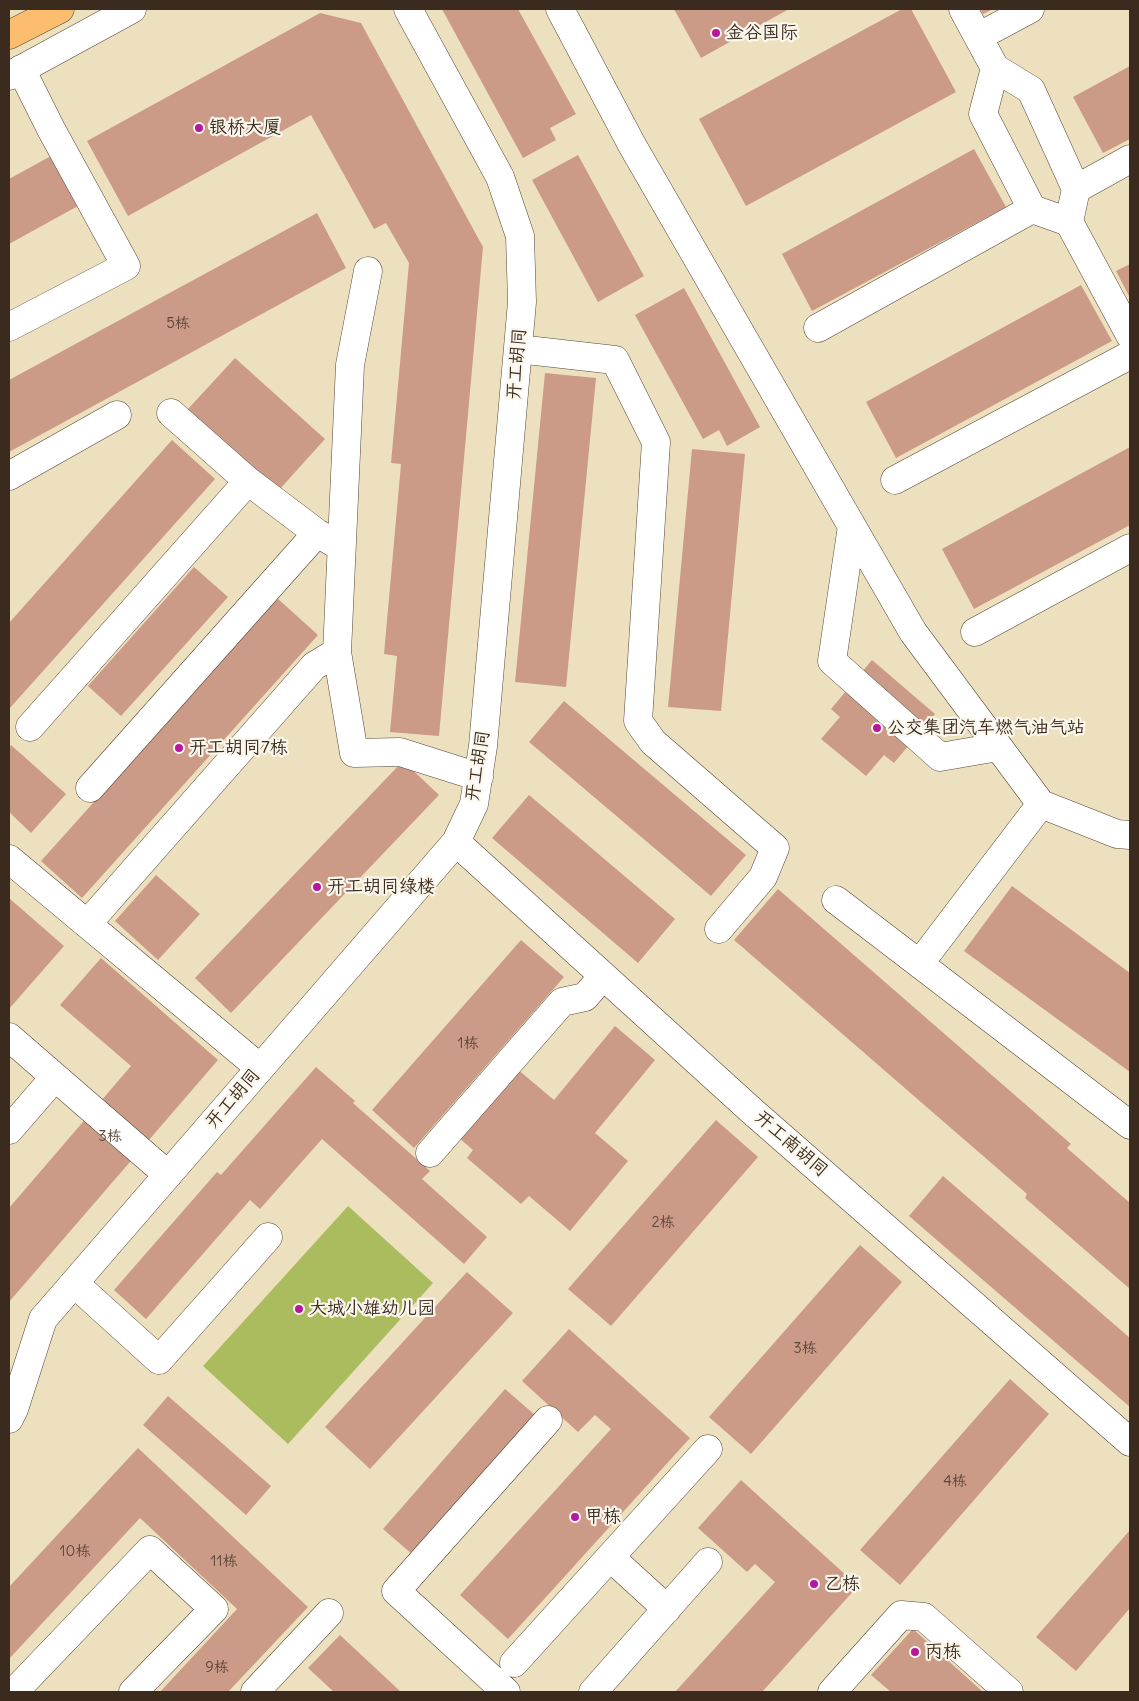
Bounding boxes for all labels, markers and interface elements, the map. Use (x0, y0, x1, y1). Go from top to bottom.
place label: 金谷国际 (726, 22, 798, 44)
marker: 金谷国际 (710, 27, 722, 39)
place label: 银桥大厦 (209, 117, 281, 139)
marker: 银桥大厦 (193, 122, 205, 134)
house number: 5栋 (166, 315, 190, 333)
street label: 开工胡同 (503, 327, 531, 401)
place label: 公交集团汽车燃气油气站 (887, 717, 1085, 739)
marker: 公交集团汽车燃气油气站 (871, 722, 883, 734)
street label: 开工胡同 (462, 729, 494, 803)
place label: 开工胡同7栋 (189, 737, 288, 759)
marker: 开工胡同7栋 (173, 742, 185, 754)
place label: 开工胡同绿楼 (327, 876, 435, 898)
marker: 开工胡同绿楼 (311, 881, 323, 893)
house number: 1栋 (458, 1035, 478, 1053)
street label: 开工胡同 (201, 1065, 265, 1133)
street label: 开工南胡同 (750, 1106, 832, 1182)
house number: 3栋 (98, 1128, 122, 1146)
house number: 2栋 (651, 1214, 675, 1232)
place label: 大城小雄幼儿园 (309, 1298, 435, 1320)
marker: 大城小雄幼儿园 (293, 1303, 305, 1315)
house number: 3栋 (793, 1340, 817, 1358)
house number: 4栋 (943, 1473, 967, 1491)
place label: 甲栋 (585, 1506, 621, 1528)
marker: 甲栋 (569, 1511, 581, 1523)
house number: 10栋 (60, 1543, 90, 1561)
house number: 11栋 (211, 1553, 237, 1571)
place label: 乙栋 (824, 1573, 860, 1595)
marker: 乙栋 (808, 1578, 820, 1590)
place label: 丙栋 (925, 1641, 961, 1663)
marker: 丙栋 (909, 1646, 921, 1658)
house number: 9栋 (205, 1659, 229, 1677)

